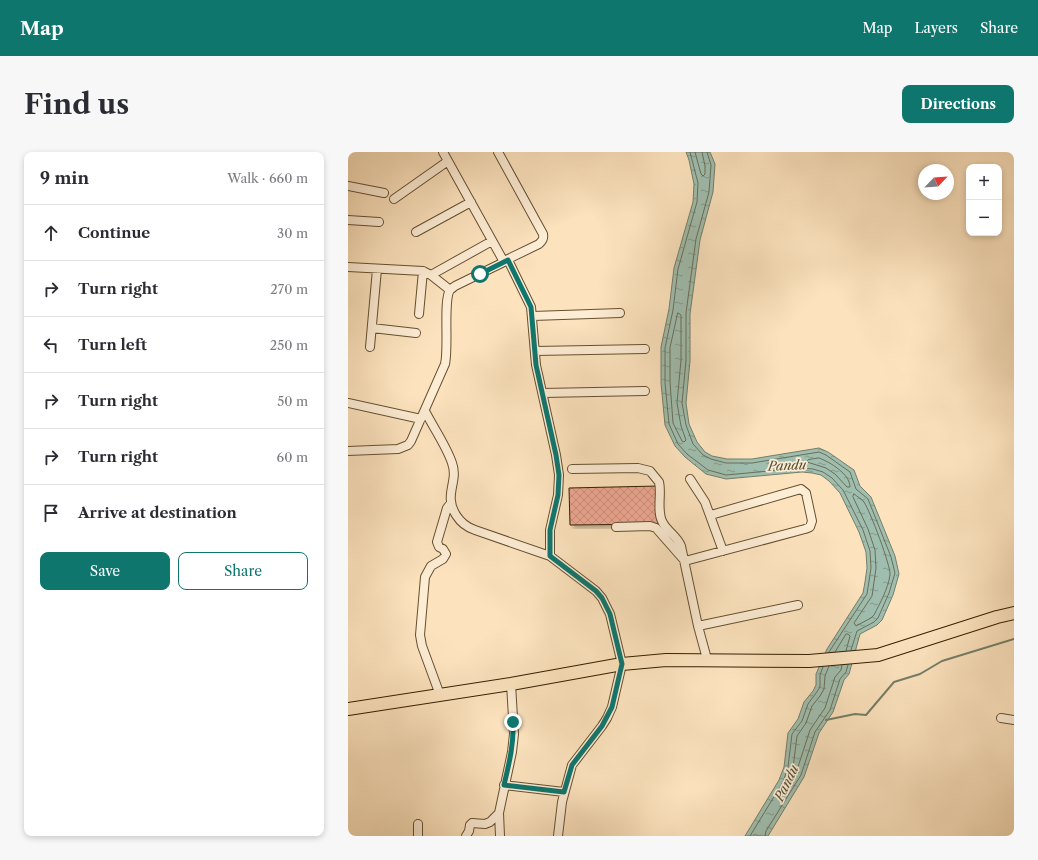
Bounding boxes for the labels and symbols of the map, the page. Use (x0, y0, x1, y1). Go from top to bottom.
north arrow (918, 164, 954, 200)
route start (471, 265, 489, 283)
water label: Pandu (767, 456, 807, 474)
route end (504, 713, 522, 731)
water label: Pandu (770, 762, 802, 805)

